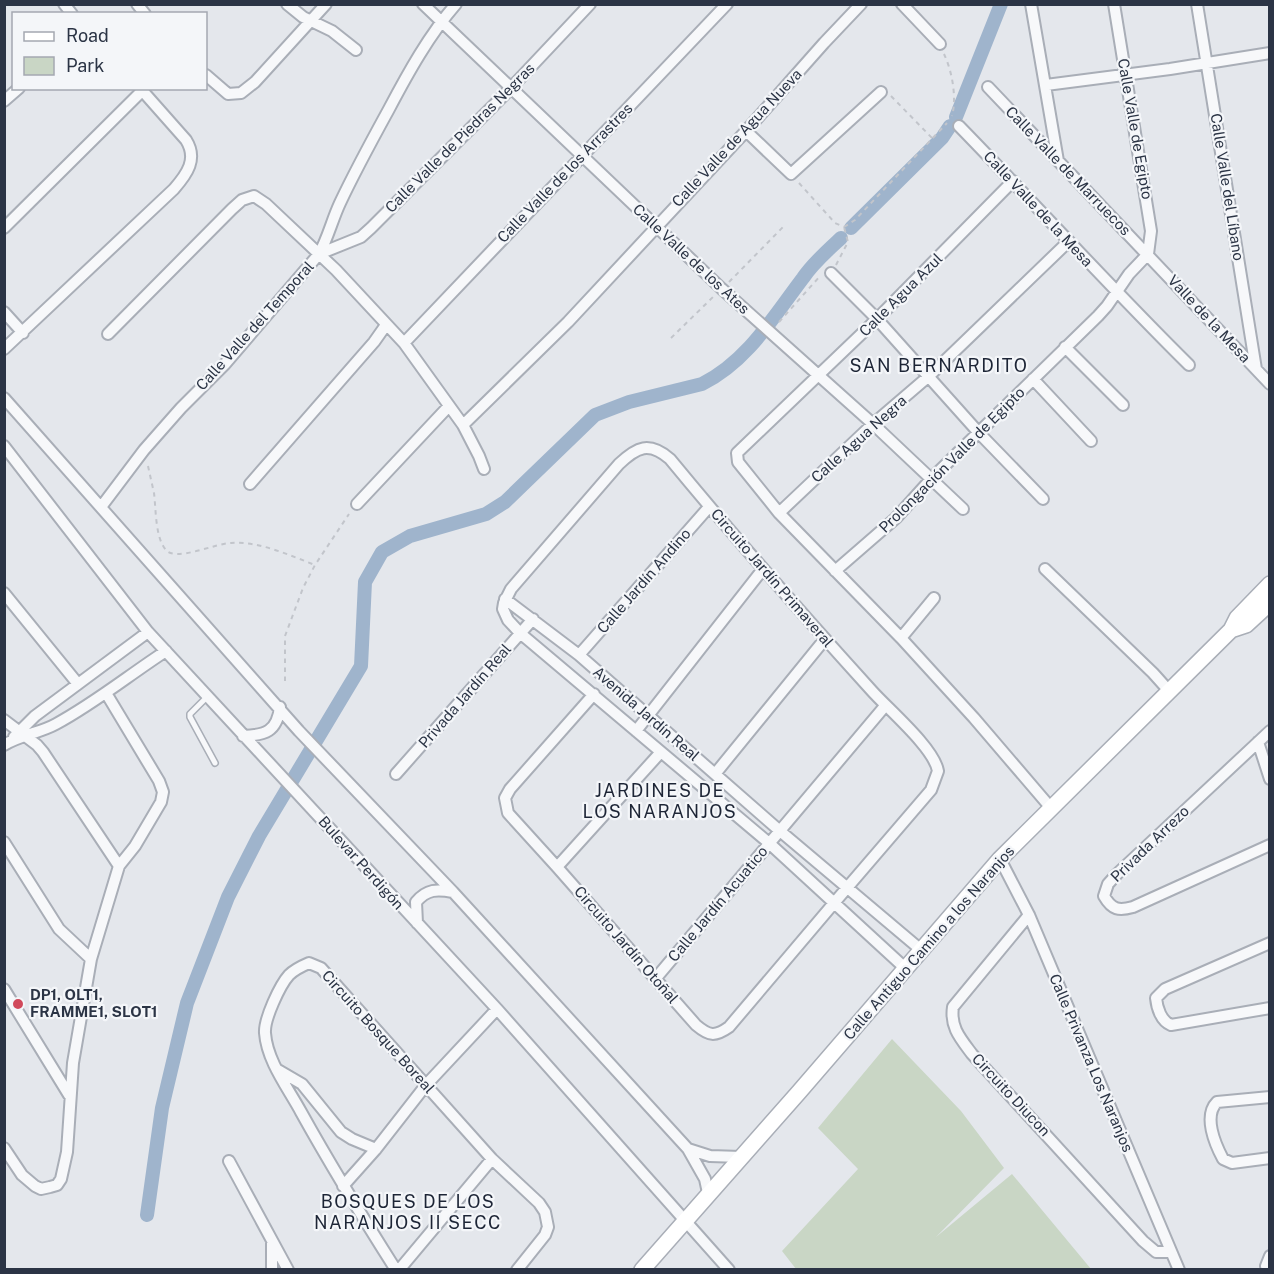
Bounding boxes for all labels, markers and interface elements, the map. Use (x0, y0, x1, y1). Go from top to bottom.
legend (12, 12, 207, 90)
text: Road (66, 25, 109, 46)
text: Park (66, 55, 104, 76)
street label: Calle Valle de Egipto (1115, 57, 1156, 201)
street label: Calle Valle de Piedras Negras (382, 60, 538, 216)
street label: Calle Valle de Agua Nueva (668, 65, 805, 210)
street label: Calle Valle de los Arrastres (494, 100, 636, 246)
street label: Calle Valle de Marruecos (1002, 103, 1134, 239)
street label: Calle Valle del Líbano (1207, 112, 1248, 262)
street label: Calle Valle de la Mesa (980, 147, 1096, 270)
street label: Calle Valle de los Ates (630, 200, 753, 317)
street label: Calle Agua Azul (856, 250, 946, 340)
street label: Calle Valle del Temporal (192, 258, 317, 394)
street label: Valle de la Mesa (1165, 272, 1254, 366)
district label: SAN BERNARDITO (849, 355, 1029, 376)
street label: Prolongación Valle de Egipto (875, 383, 1028, 536)
street label: Calle Agua Negra (808, 391, 910, 486)
street label: Circuito Jardín Primaveral (708, 505, 837, 650)
street label: Calle Jardín Andino (593, 525, 694, 637)
street label: Privada Jardín Real (415, 640, 514, 751)
street label: Avenida Jardín Real (590, 663, 703, 764)
district label: JARDINES DE LOS NARANJOS (583, 780, 737, 822)
street label: Privada Arrezo (1107, 802, 1192, 885)
street label: Bulevar Perdigón (315, 813, 408, 913)
street label: Calle Antiguo Camino a los Naranjos (840, 842, 1017, 1043)
street label: Calle Jardín Acuatico (664, 843, 771, 965)
street label: Circuito Jardín Otoñal (571, 883, 682, 1007)
street label: Circuito Bosque Boreal (319, 967, 438, 1097)
street label: Calle Privanza Los Naranjos (1046, 971, 1137, 1154)
place label: DP1, OLT1, FRAMME1, SLOT1 (30, 986, 157, 1020)
marker: DP1, OLT1, FRAMME1, SLOT1 (11, 997, 25, 1011)
street label: Circuito Diucon (969, 1050, 1054, 1139)
district label: BOSQUES DE LOS NARANJOS II SECC (314, 1191, 502, 1233)

